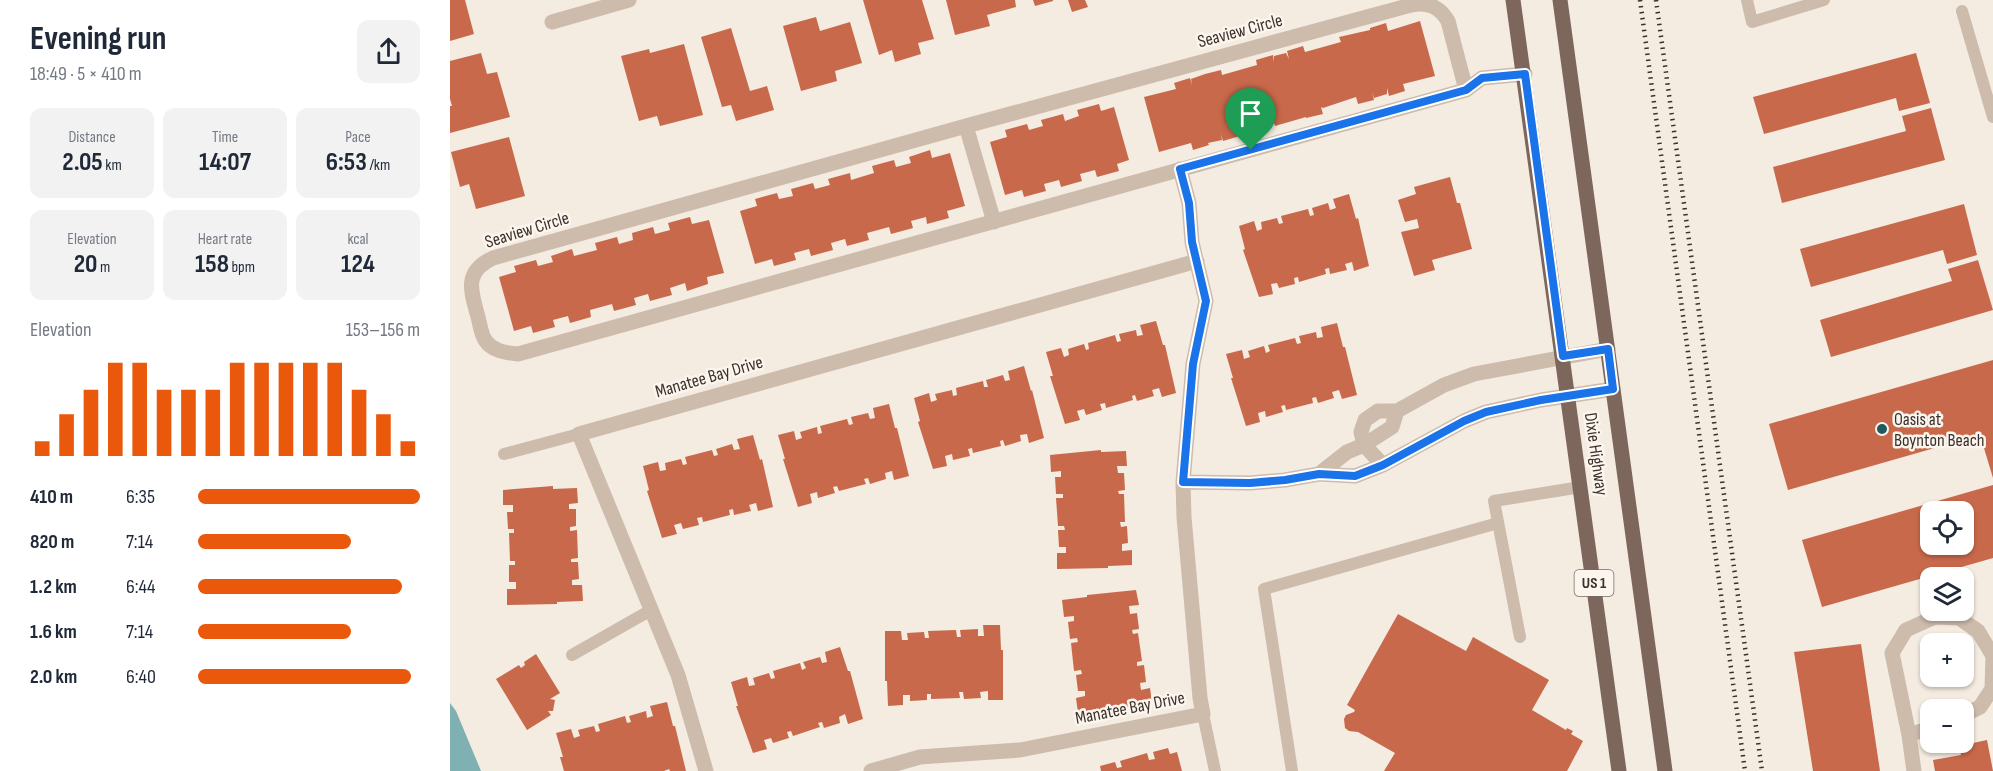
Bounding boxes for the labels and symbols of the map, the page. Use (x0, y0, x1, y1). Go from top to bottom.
street label: Seaview Circle (1195, 10, 1285, 52)
pin (1225, 88, 1276, 150)
street label: Seaview Circle (482, 207, 572, 253)
street label: Manatee Bay Drive (653, 352, 765, 402)
place label: Oasis at Boynton Beach (1894, 409, 1985, 451)
street label: Dixie Highway (1580, 411, 1612, 497)
marker: Oasis at Boynton Beach (1875, 422, 1889, 436)
road number: US 1 (1574, 570, 1614, 596)
street label: Manatee Bay Drive (1073, 687, 1187, 729)

